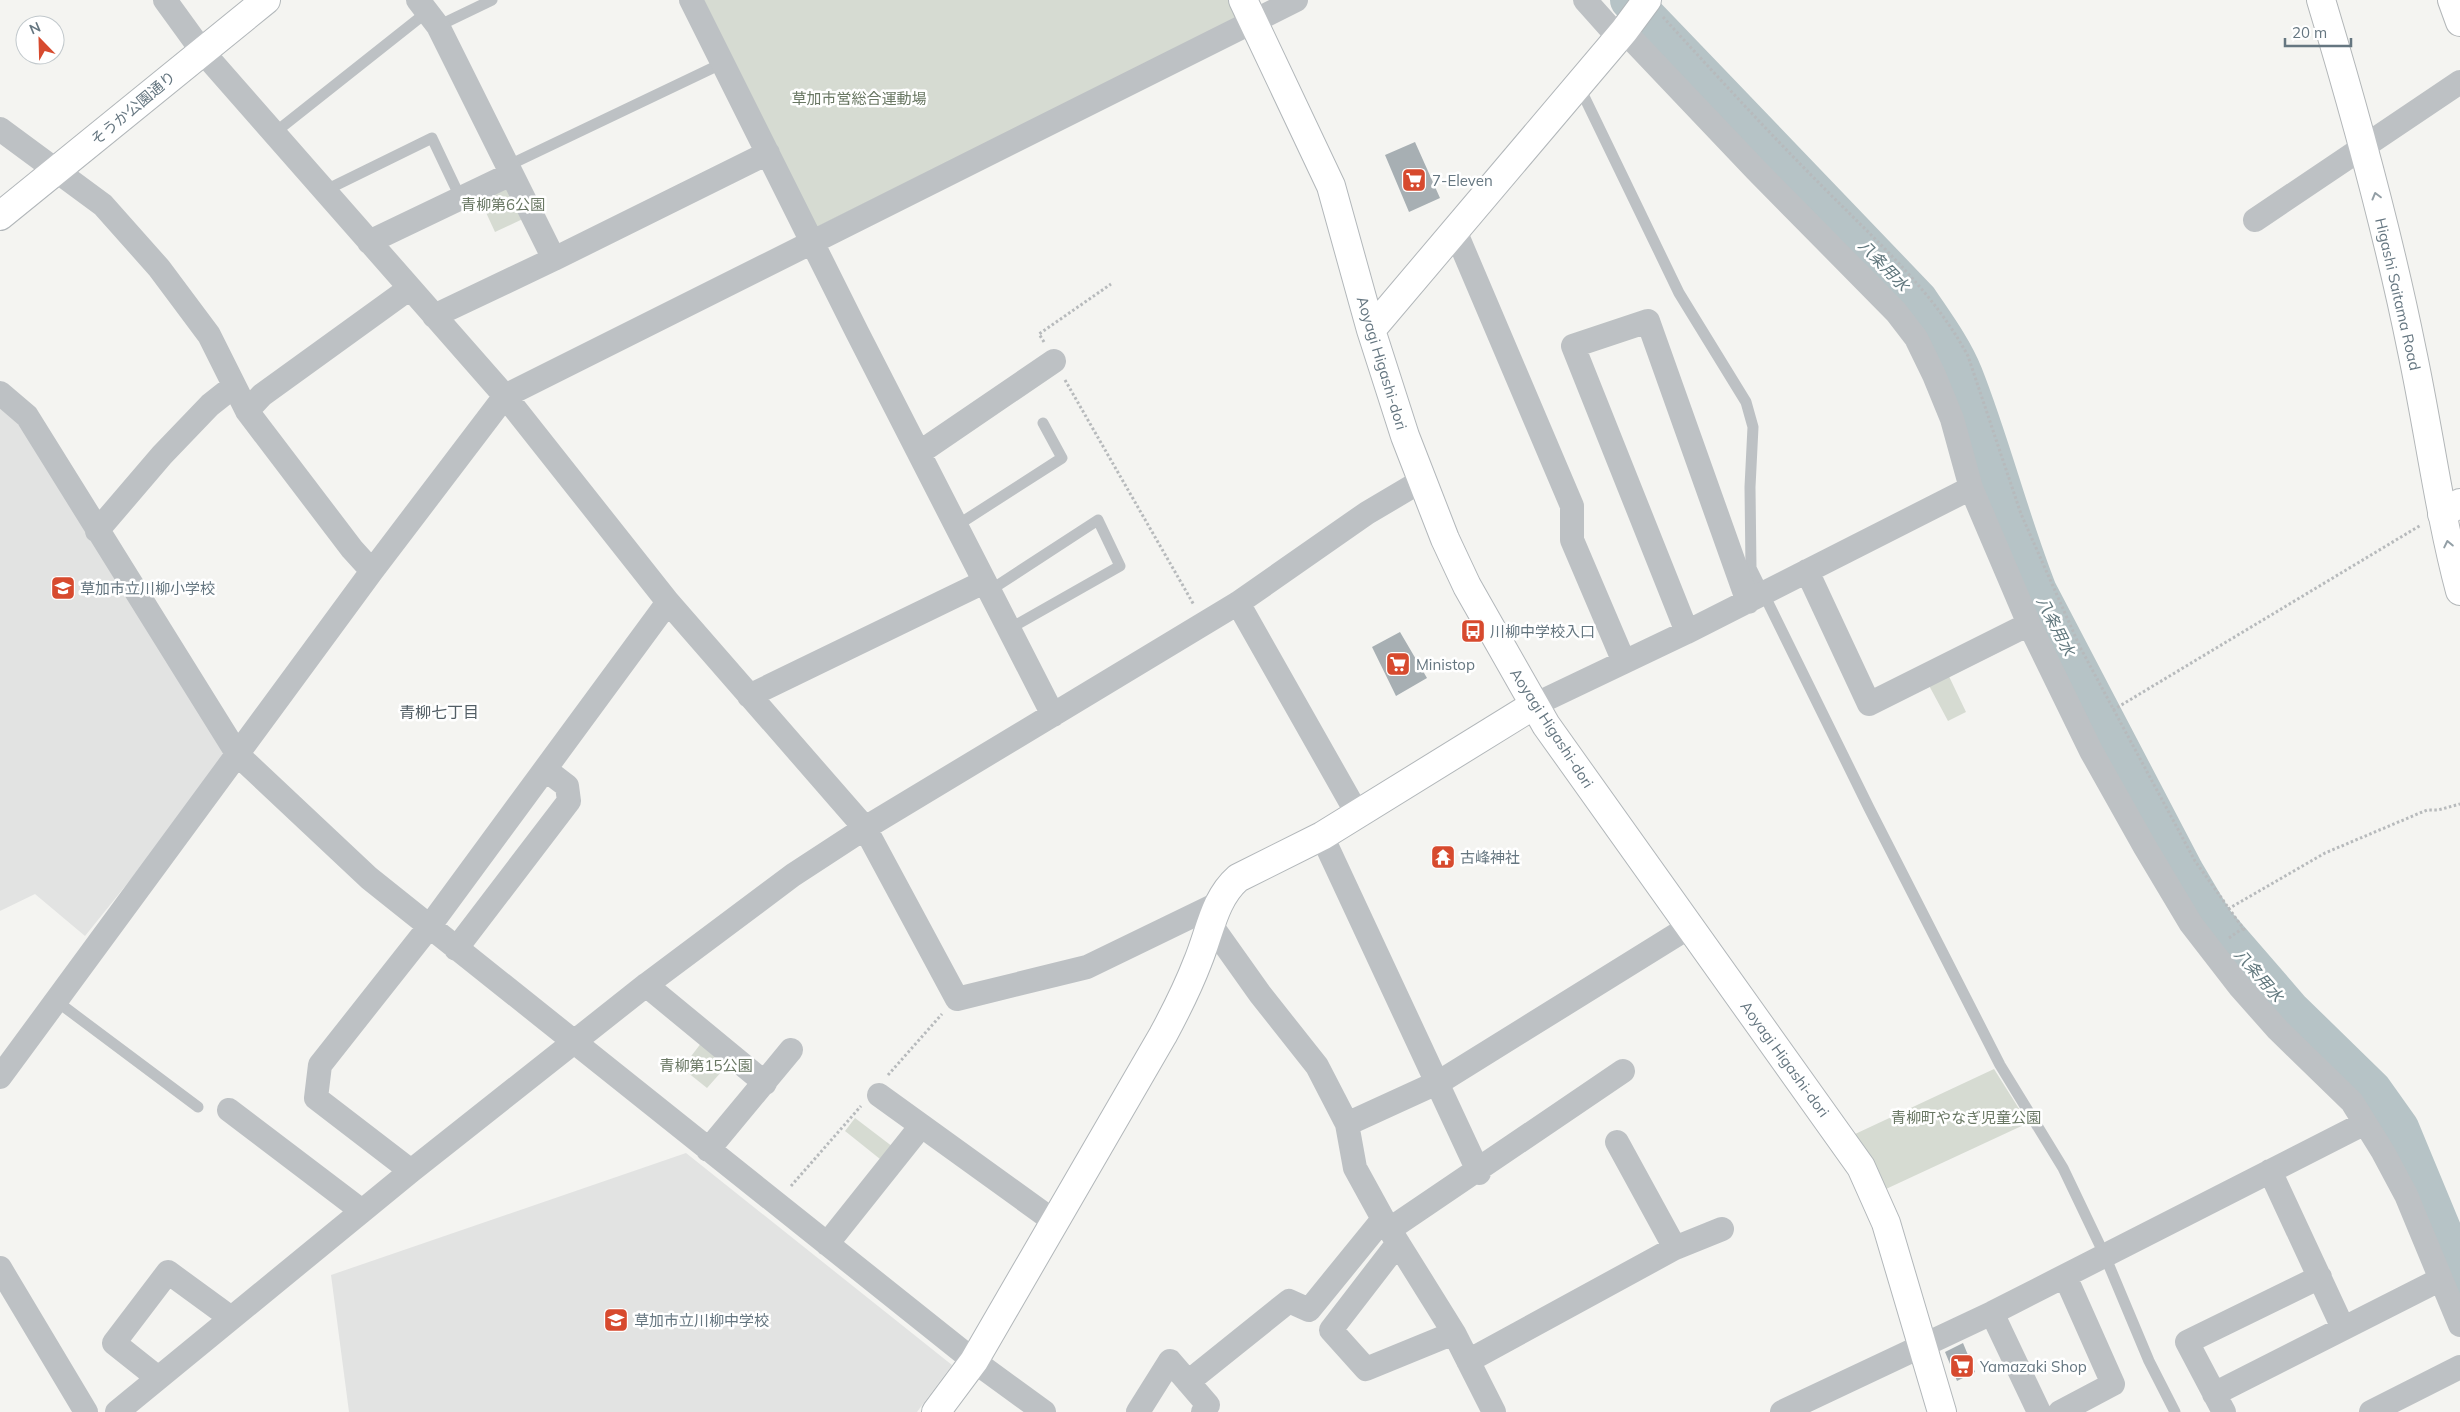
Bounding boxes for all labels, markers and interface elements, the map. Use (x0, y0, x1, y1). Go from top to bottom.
north arrow (15, 15, 65, 65)
scale bar (2285, 15, 2351, 47)
text: N (27, 18, 43, 38)
text: 20 m (2292, 23, 2327, 42)
street label: そうか公園通り (87, 67, 179, 149)
park label: 草加市営総合運動場 (791, 89, 927, 108)
supermarket icon: 7-Eleven (1401, 167, 1427, 193)
place label: 7-Eleven (1432, 171, 1493, 190)
one-way arrow (2371, 192, 2382, 201)
park label: 青柳第6公園 (461, 195, 545, 214)
street label: Higashi Saitama Road (2371, 216, 2425, 372)
water label: 八条用水 (1855, 235, 1915, 296)
street label: Aoyagi Higashi-dori (1353, 294, 1411, 432)
one-way arrow (2443, 539, 2454, 548)
school or university icon: 草加市立川柳小学校 (50, 575, 76, 601)
place label: 草加市立川柳小学校 (80, 579, 215, 598)
water label: 八条用水 (2033, 593, 2080, 661)
bus stop icon: 川柳中学校入口 (1460, 618, 1486, 644)
place label: 川柳中学校入口 (1490, 622, 1595, 641)
supermarket icon: Ministop (1385, 651, 1411, 677)
place label: Ministop (1416, 655, 1475, 674)
street label: Aoyagi Higashi-dori (1506, 665, 1598, 791)
district label: 青柳七丁目 (399, 702, 479, 722)
temple icon: 古峰神社 (1430, 844, 1456, 870)
place label: 古峰神社 (1460, 848, 1520, 867)
water label: 八条用水 (2230, 944, 2289, 1007)
street label: Aoyagi Higashi-dori (1736, 997, 1834, 1121)
park label: 青柳第15公園 (659, 1056, 753, 1075)
park label: 青柳町やなぎ児童公園 (1891, 1108, 2041, 1127)
school or university icon: 草加市立川柳中学校 (603, 1307, 629, 1333)
place label: 草加市立川柳中学校 (634, 1311, 769, 1330)
supermarket icon: Yamazaki Shop (1949, 1353, 1975, 1379)
place label: Yamazaki Shop (1979, 1357, 2087, 1376)

